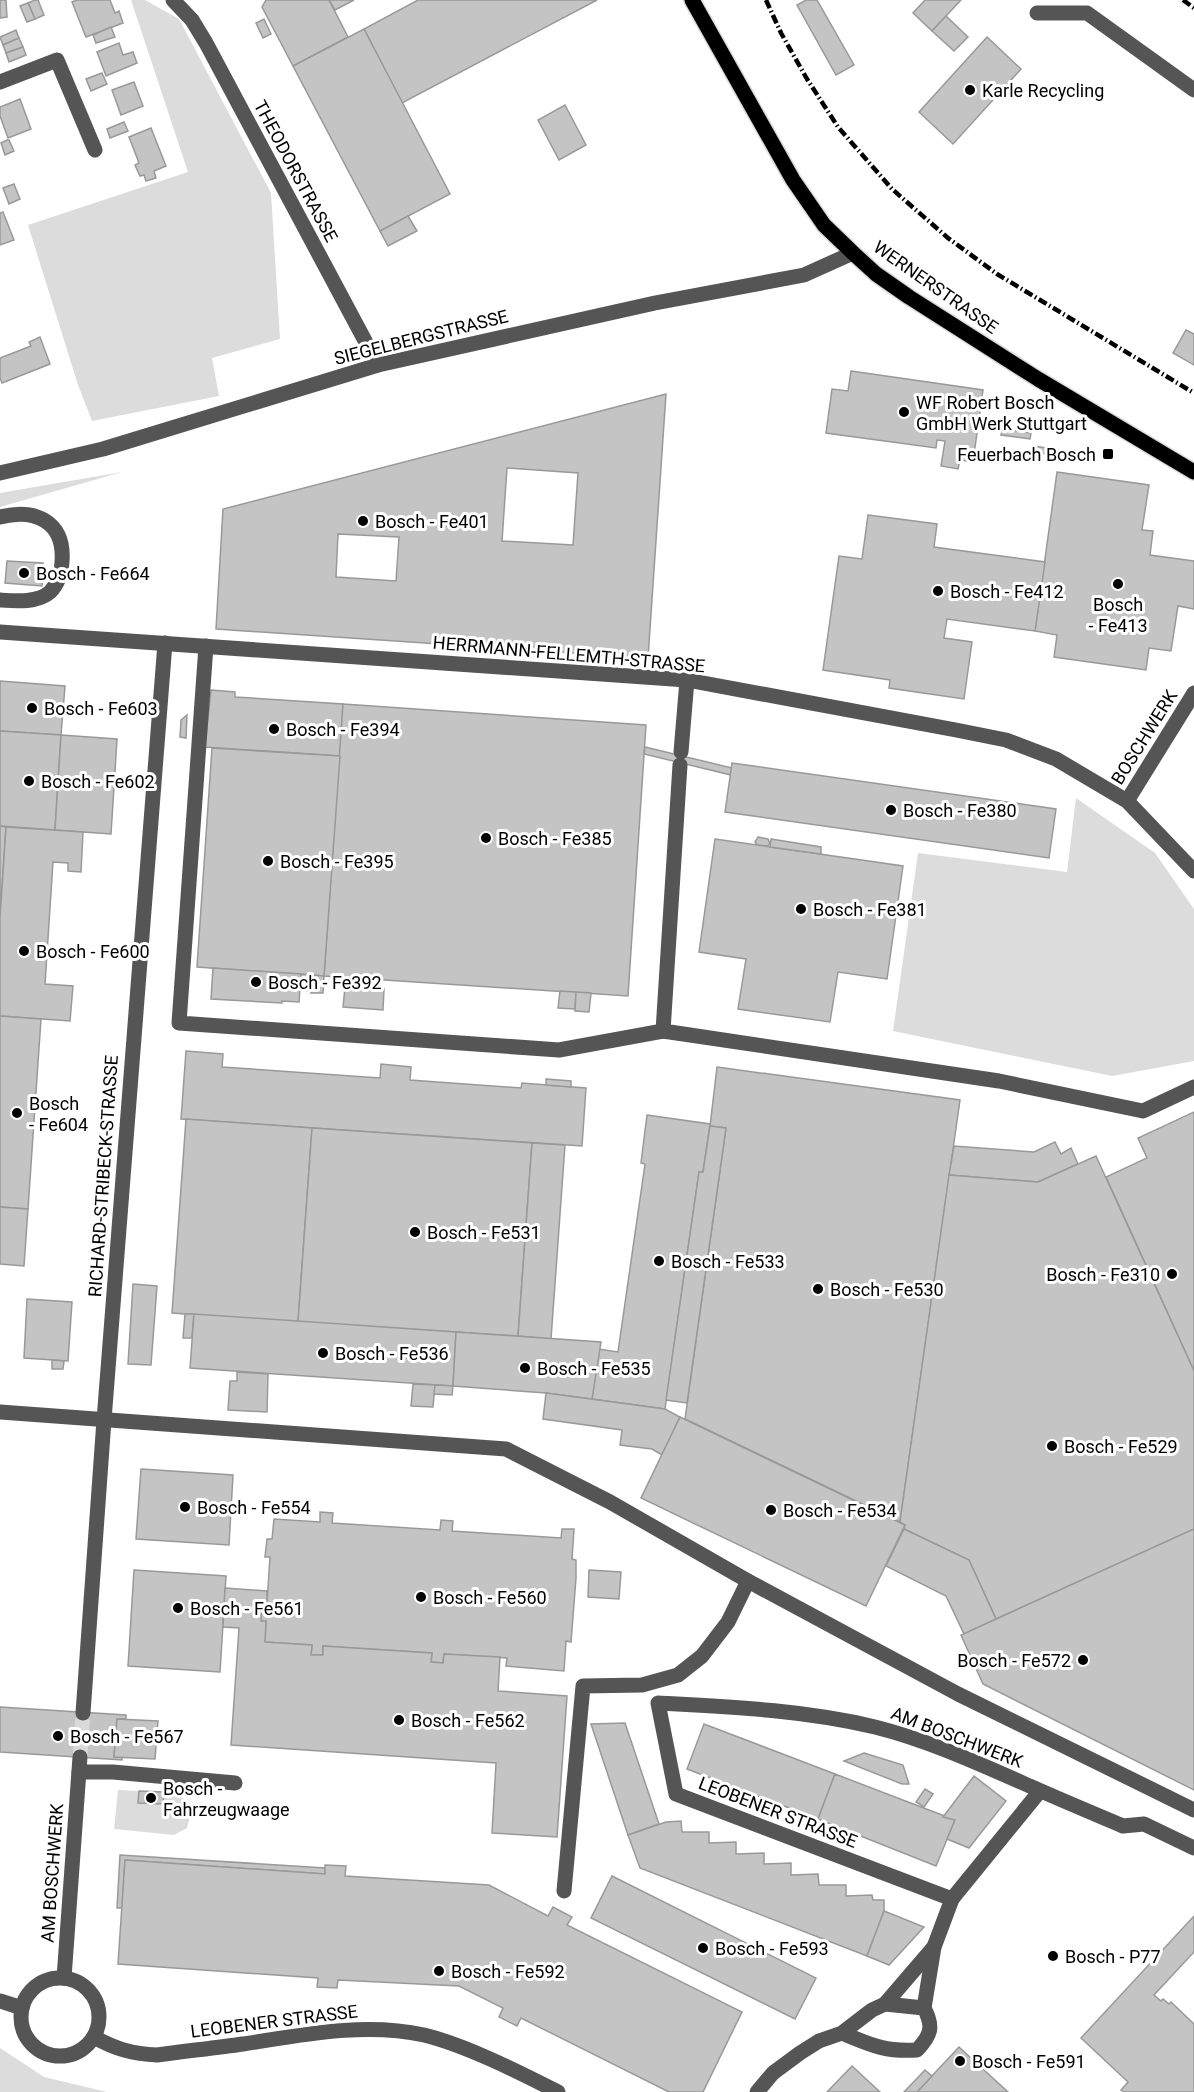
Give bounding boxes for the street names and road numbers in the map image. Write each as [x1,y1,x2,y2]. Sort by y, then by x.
street label: THEODORSTRASSE [250,97,342,245]
street label: WERNERSTRASSE [870,236,1002,338]
street label: SIEGELBERGSTRASSE [332,305,510,369]
street label: HERRMANN-FELLEMTH-STRASSE [432,632,706,676]
street label: BOSCHWERK [1107,685,1182,788]
street label: RICHARD-STRIBECK-STRASSE [84,1054,122,1298]
street label: AM BOSCHWERK [888,1702,1026,1772]
street label: LEOBENER STRASSE [696,1772,860,1852]
street label: AM BOSCHWERK [37,1802,67,1943]
street label: LEOBENER STRASSE [189,2000,359,2042]

